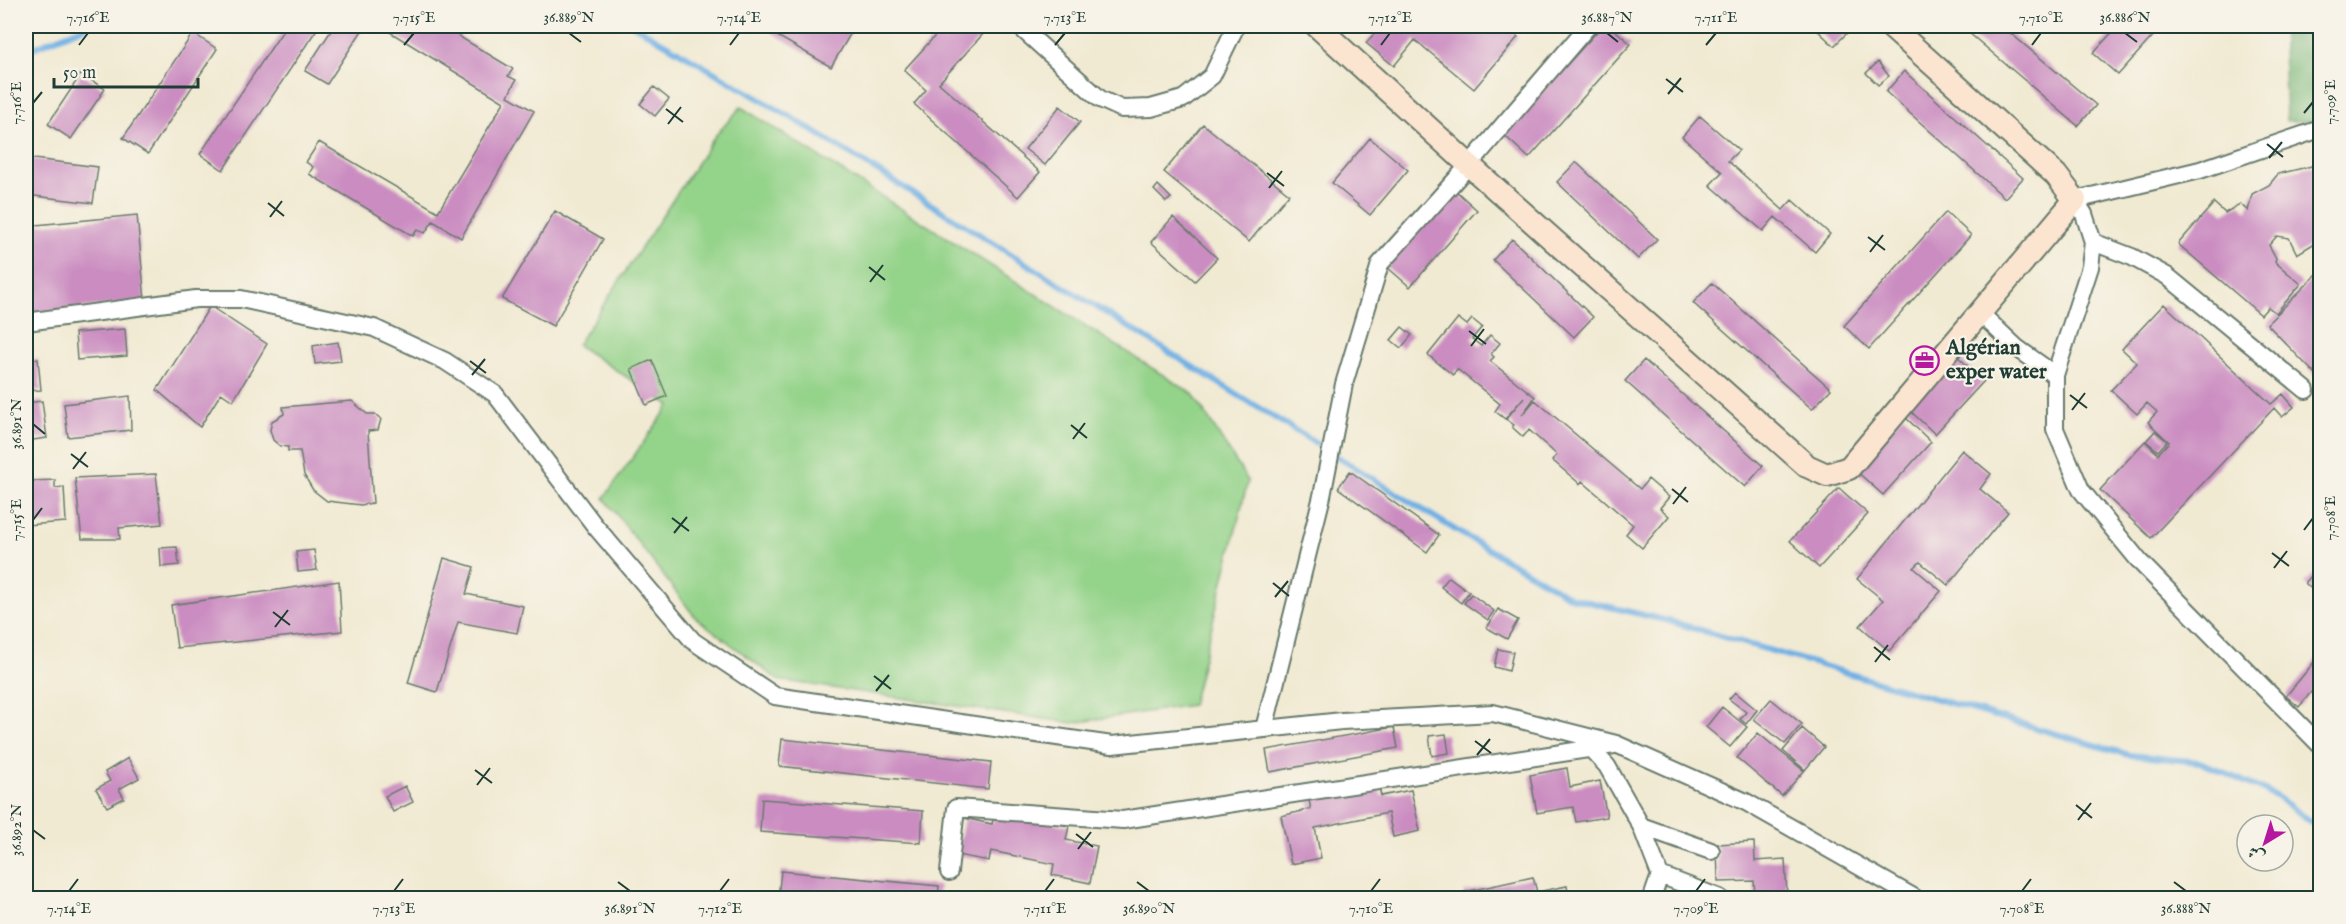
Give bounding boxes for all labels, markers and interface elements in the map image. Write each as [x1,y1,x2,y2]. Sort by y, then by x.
text: 7.716°E [66,8,110,27]
text: 7.715°E [393,8,435,27]
text: 36.889°N [543,8,595,27]
text: 7.714°E [717,8,761,27]
text: 7.713°E [1044,8,1086,27]
text: 7.712°E [1368,8,1412,27]
text: 36.887°N [1581,8,1633,27]
text: 7.711°E [1695,8,1737,27]
text: 7.710°E [2019,8,2063,27]
text: 36.886°N [2100,8,2150,27]
scale bar [54,51,198,89]
text: 50 m [63,62,96,85]
text: 7.709°E [2321,79,2340,125]
text: 7.716°E [7,81,26,125]
place label: Algérian exper water [1945,335,2047,386]
office icon: Algérian exper water [1909,344,1941,376]
text: 36.891°N [7,399,26,449]
text: 7.708°E [2321,496,2340,540]
text: 7.715°E [7,499,26,541]
text: 36.892°N [7,804,26,856]
north arrow [2235,813,2295,873]
text: ش [2245,840,2269,866]
text: 7.714°E [47,899,91,918]
text: 7.713°E [373,899,415,918]
text: 36.891°N [605,899,655,918]
text: 7.712°E [698,899,742,918]
text: 7.711°E [1024,899,1066,918]
text: 36.890°N [1123,899,1175,918]
text: 7.710°E [1349,899,1393,918]
text: 7.709°E [1673,899,1719,918]
text: 7.708°E [2000,899,2044,918]
text: 36.888°N [2161,899,2211,918]

